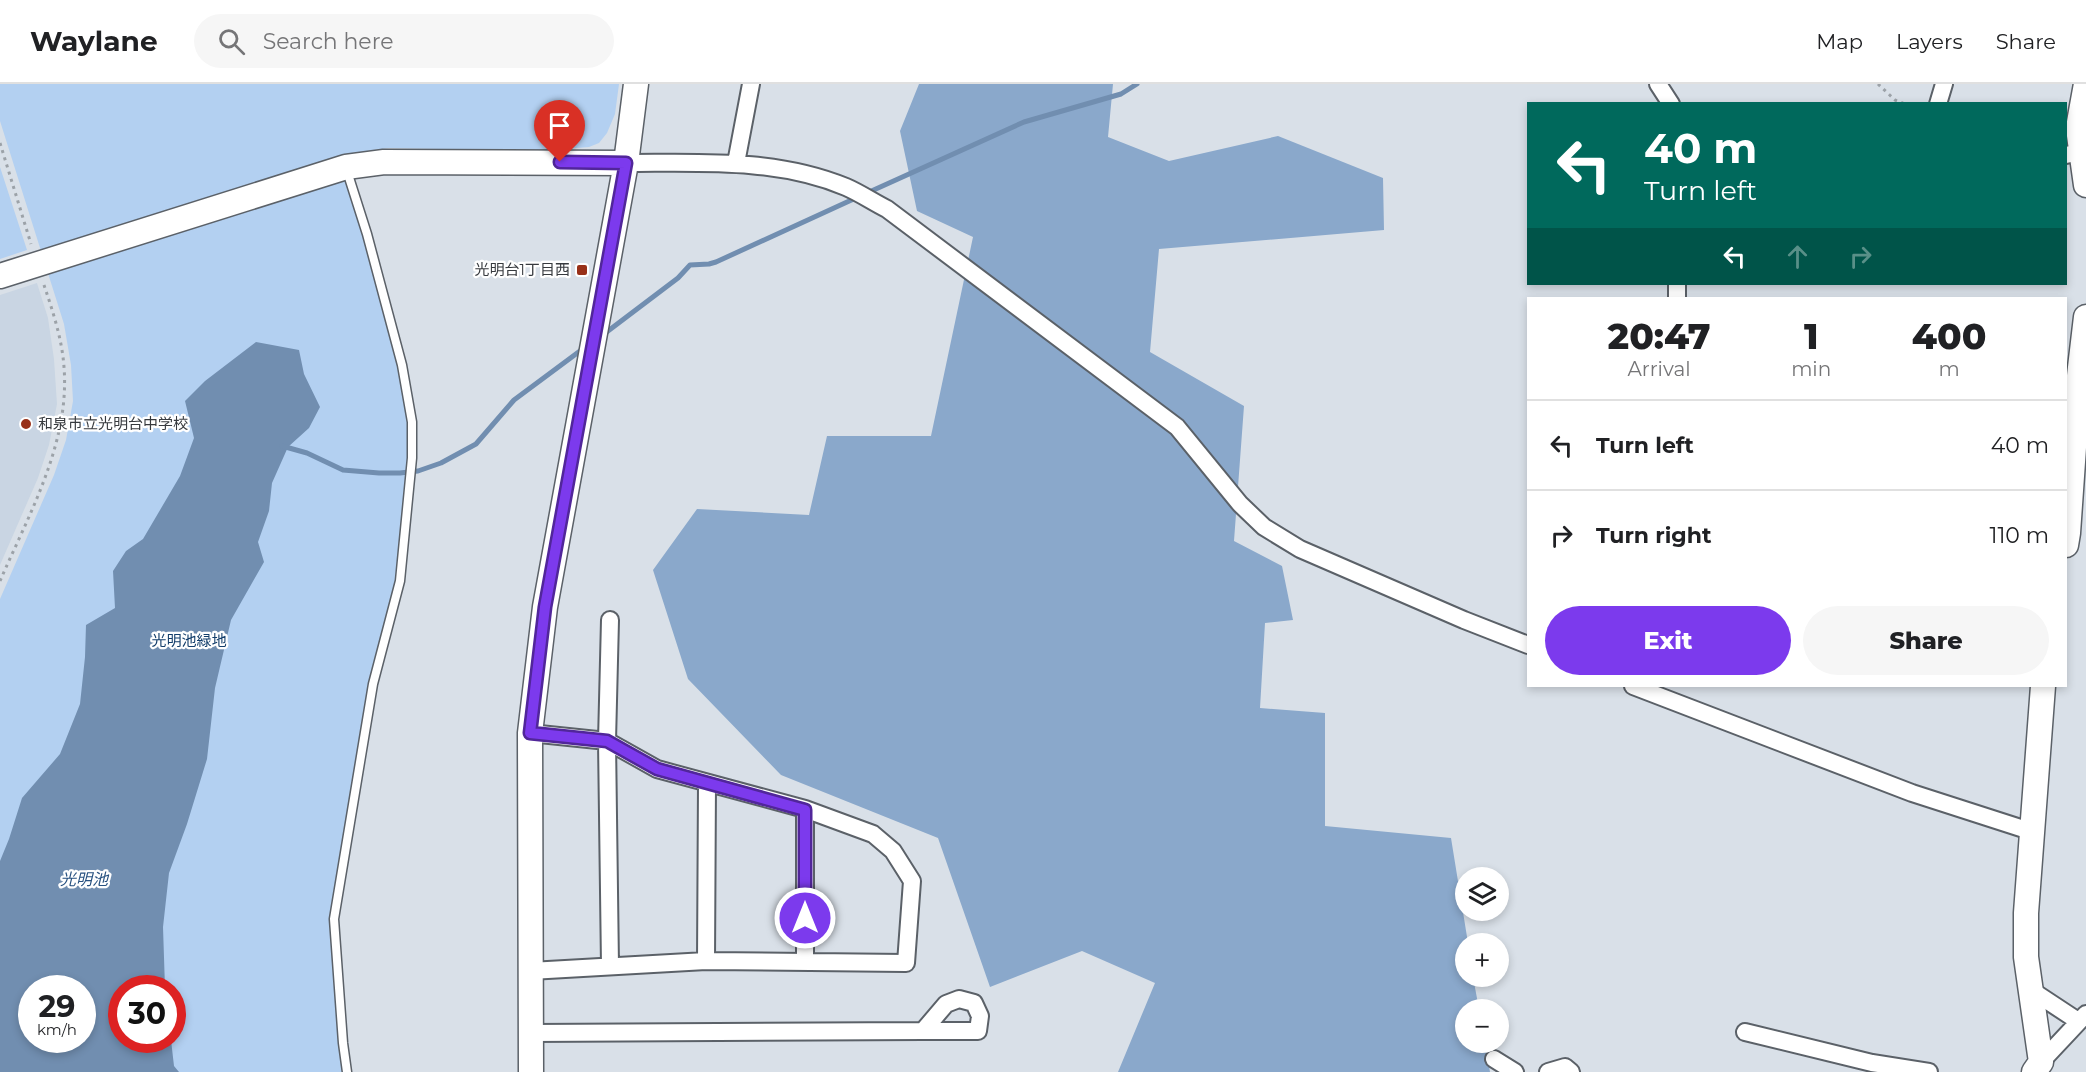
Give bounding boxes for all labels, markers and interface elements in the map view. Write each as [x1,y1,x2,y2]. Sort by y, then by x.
search box [194,14,614,68]
text: Waylane [30,24,158,58]
icon: search [215,25,248,58]
text: Search here [263,28,393,55]
text: Map [1816,29,1863,54]
text: Layers [1896,29,1963,54]
text: Share [1996,29,2056,54]
pin [534,100,585,162]
icon: arrive [543,109,576,142]
text: 40 m [1644,122,1757,174]
icon: left [1545,126,1623,204]
text: Turn left [1644,174,1757,207]
icon: left [1718,240,1751,273]
icon: ahead [1781,240,1814,273]
icon: right [1844,240,1877,273]
place label: 光明台1丁目西 [475,260,570,279]
marker: 光明台1丁目西 [575,263,589,277]
text: 20:47 [1608,314,1711,358]
text: 1 [1804,314,1819,358]
text: 400 [1912,314,1986,358]
text: Arrival [1628,357,1691,381]
text: min [1791,357,1831,381]
text: m [1938,357,1960,381]
place label: 和泉市立光明台中学校 [38,414,188,433]
marker: 和泉市立光明台中学校 [19,417,33,431]
icon: left [1545,429,1578,462]
text: Turn left [1596,432,1694,459]
text: 40 m [1991,432,2049,459]
icon: right [1545,519,1578,552]
text: Turn right [1596,522,1711,549]
text: 110 m [1989,522,2049,549]
button: Exit [1545,606,1791,675]
button: Share [1803,606,2049,675]
park label: 光明池緑地 [151,631,227,650]
map controls [1455,867,1509,1053]
button: layers [1455,867,1509,921]
water label: 光明池 [60,870,110,889]
position arrow [773,886,837,950]
button: + [1455,933,1509,987]
speed limit sign: 30 [108,975,186,1053]
text: 29 [39,988,75,1025]
button: − [1455,999,1509,1053]
text: km/h [37,1020,77,1039]

